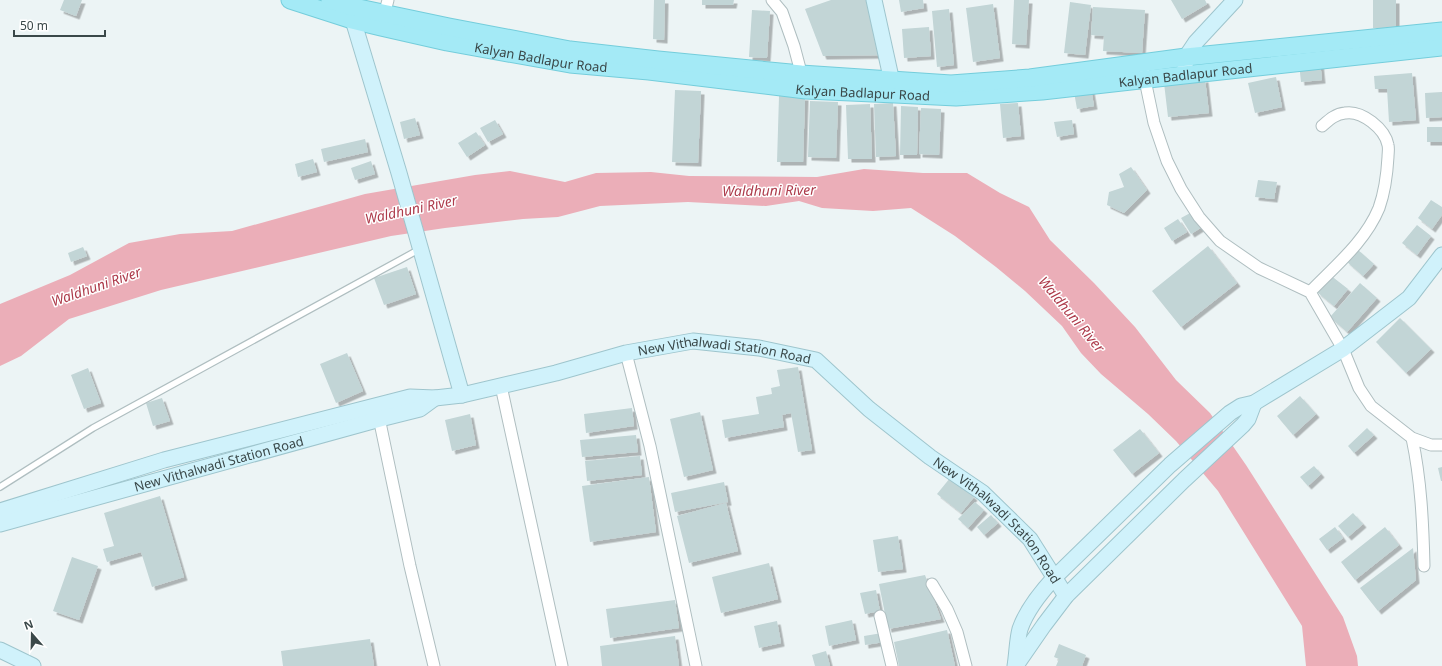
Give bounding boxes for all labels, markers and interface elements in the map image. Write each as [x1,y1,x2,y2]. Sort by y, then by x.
scale bar [14,12,105,38]
text: 50 m [20,17,48,34]
street label: Kalyan Badlapur Road [473,38,608,76]
street label: Kalyan Badlapur Road [1118,59,1254,91]
street label: Kalyan Badlapur Road [795,80,931,105]
water label: Waldhuni River [722,180,816,200]
water label: Waldhuni River [363,190,459,228]
water label: Waldhuni River [49,262,144,310]
water label: Waldhuni River [1035,272,1110,356]
street label: New Vithalwadi Station Road [636,332,813,368]
street label: New Vithalwadi Station Road [132,432,306,496]
street label: New Vithalwadi Station Road [930,453,1065,587]
north arrow [12,614,52,654]
text: N [22,616,35,633]

